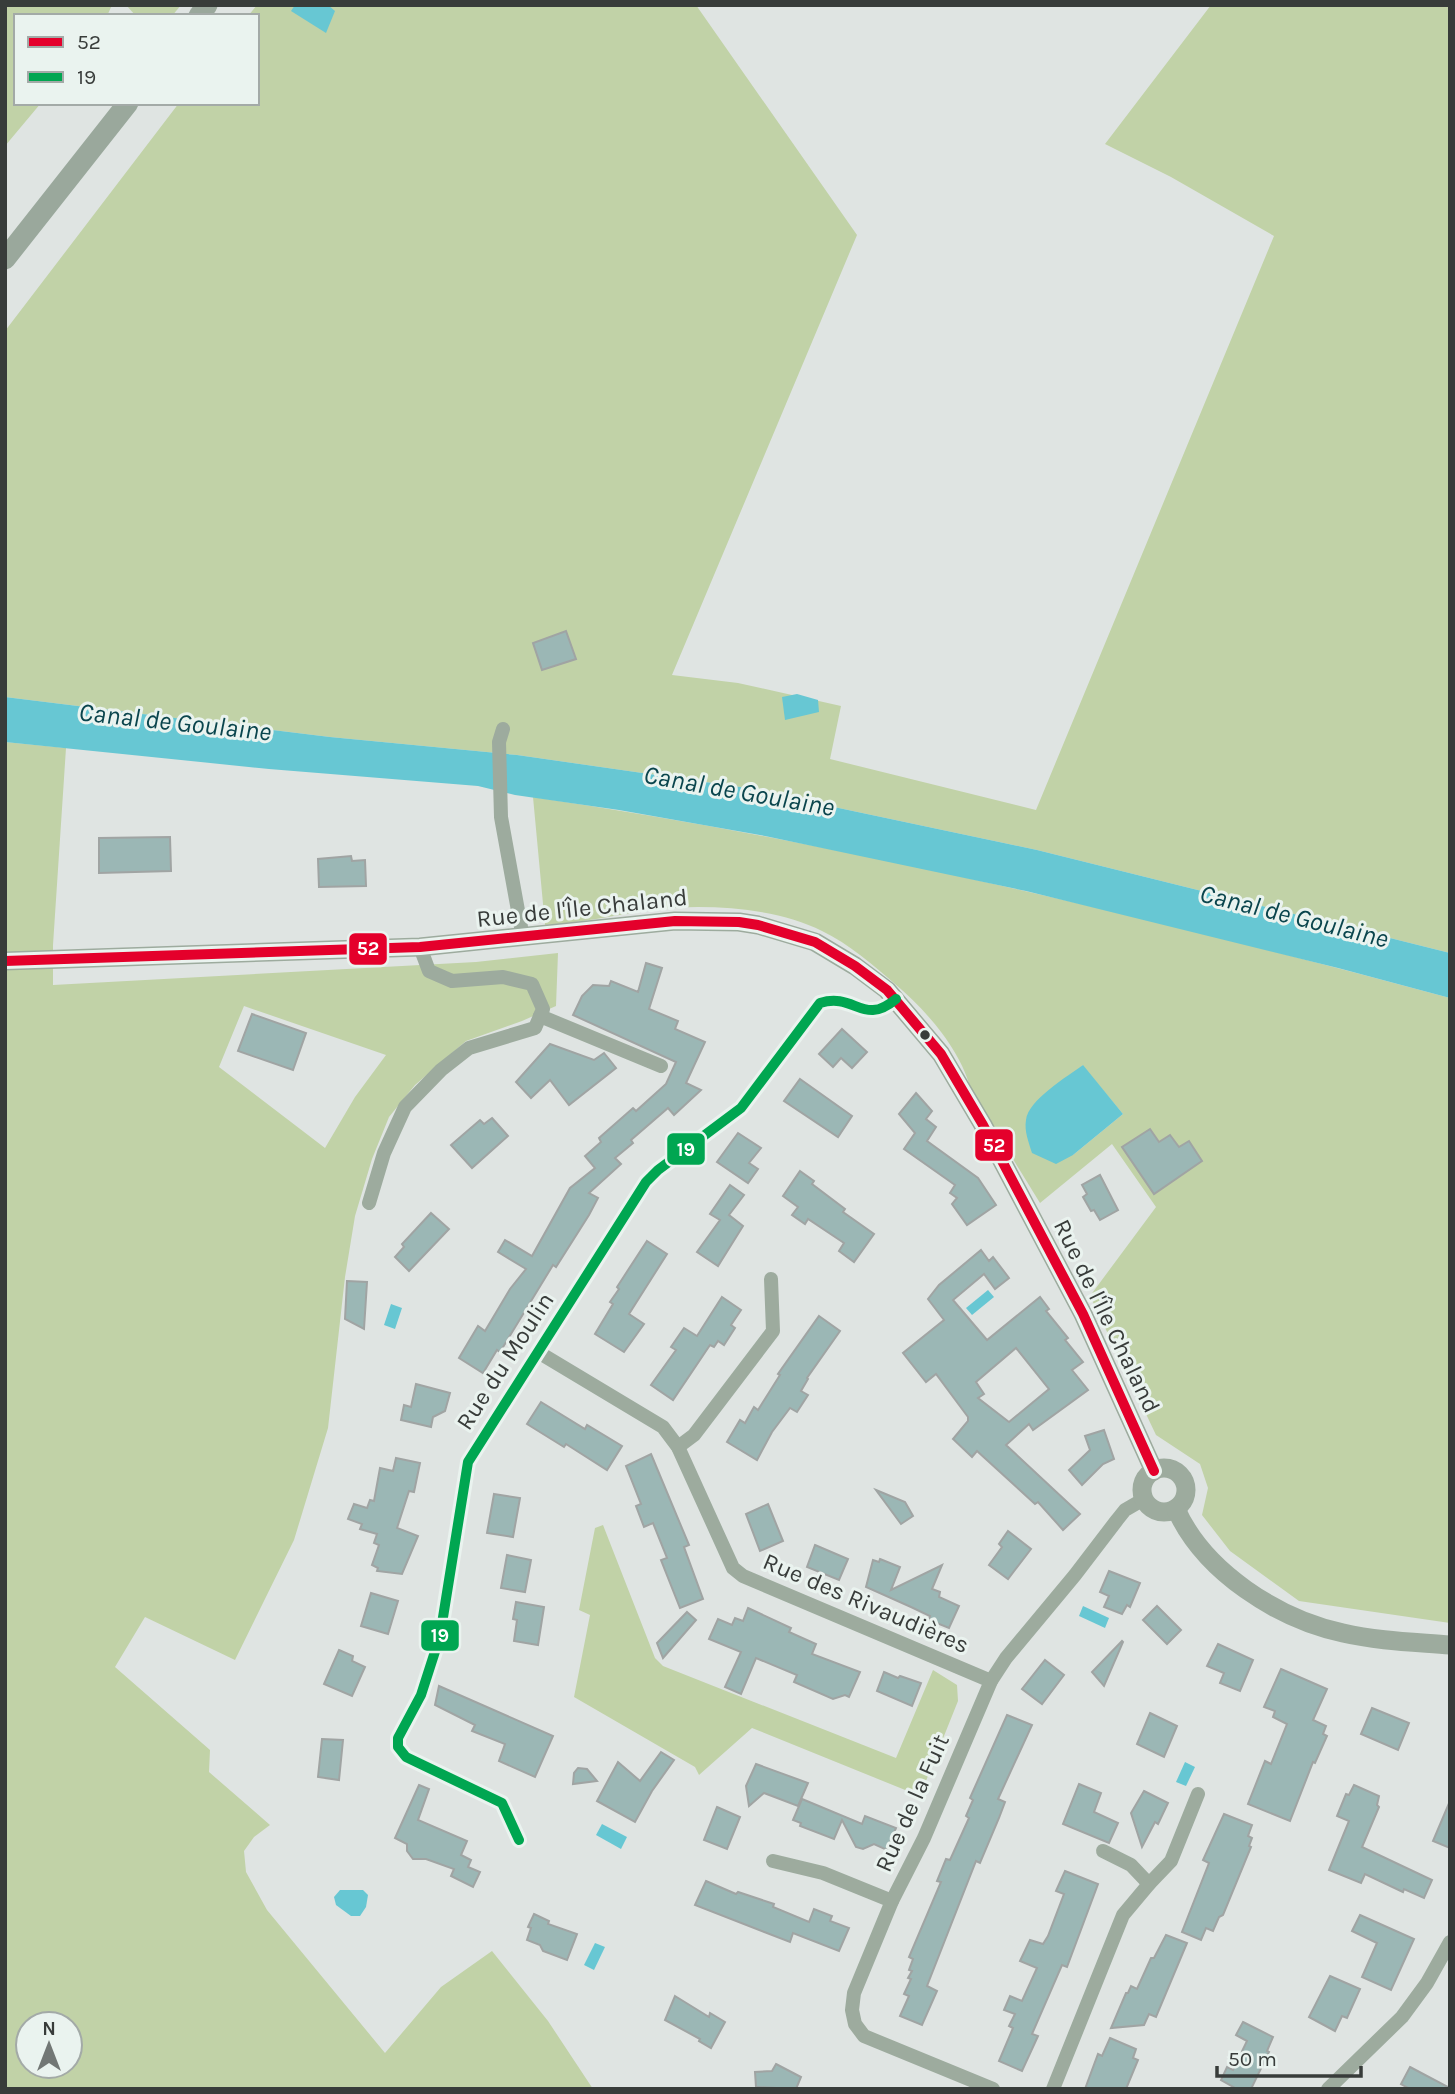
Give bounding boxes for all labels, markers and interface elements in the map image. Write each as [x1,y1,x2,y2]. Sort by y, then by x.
legend [14,14,259,105]
text: 52 [77,30,101,54]
text: 19 [77,65,96,89]
water label: Canal de Goulaine [77,696,273,748]
water label: Canal de Goulaine [641,759,837,823]
water label: Canal de Goulaine [1197,878,1391,954]
street label: Rue de l'Île Chaland [475,883,689,933]
line badge: 52 [348,932,388,966]
text: 52 [357,938,379,960]
unlabelled marker [918,1028,932,1042]
line badge: 52 [974,1128,1014,1162]
line badge: 19 [666,1132,706,1166]
text: 52 [983,1135,1005,1157]
text: 19 [677,1139,695,1161]
street label: Rue de l'Île Chaland [1048,1215,1166,1417]
street label: Rue du Moulin [450,1287,560,1435]
street label: Rue des Rivaudières [759,1547,973,1659]
line badge: 19 [420,1619,460,1652]
text: 19 [431,1625,449,1647]
street label: Rue de la Fuit [869,1730,955,1876]
north arrow [14,2010,84,2080]
text: N [42,2018,56,2040]
scale bar [1217,2035,1360,2078]
text: 50 m [1228,2047,1277,2071]

